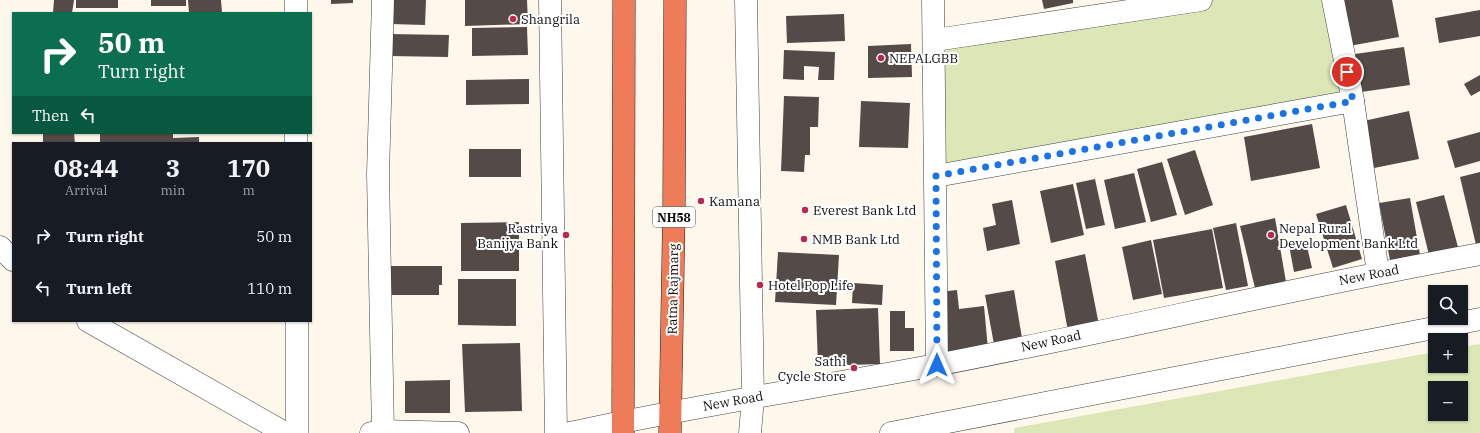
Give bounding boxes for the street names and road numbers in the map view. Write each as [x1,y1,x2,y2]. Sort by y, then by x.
road number: NH58 [653,207,695,227]
street label: Ratna Rajmarg [664,243,682,335]
street label: New Road [1337,261,1401,289]
street label: New Road [1019,326,1083,356]
street label: New Road [701,387,765,415]

